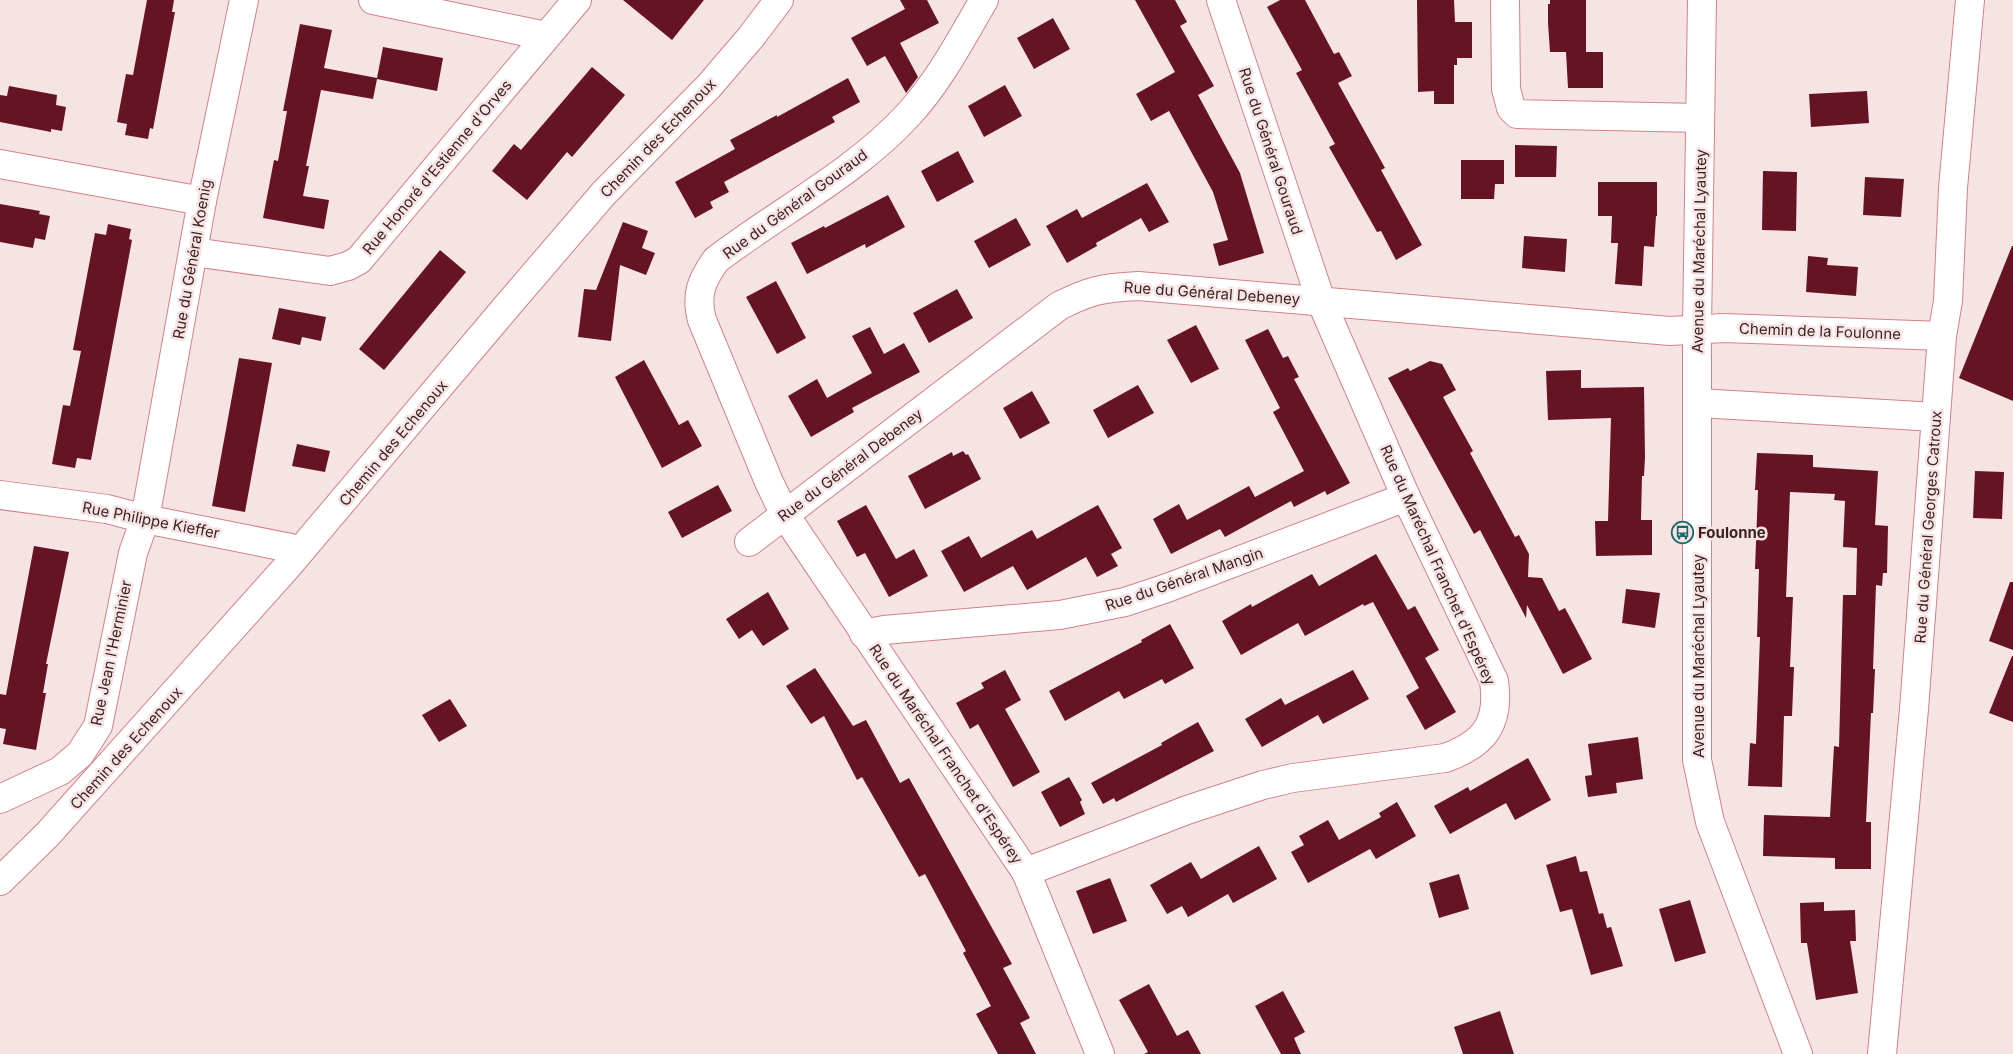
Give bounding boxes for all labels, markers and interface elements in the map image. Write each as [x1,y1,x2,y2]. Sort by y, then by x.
street label: Rue du Général Gouraud [1235,65,1307,237]
street label: Chemin des Echenoux [596,74,720,202]
street label: Rue Honoré d'Estienne d'Orves [358,76,516,258]
street label: Rue du Général Gouraud [719,145,871,263]
street label: Avenue du Maréchal Lyautey [1688,148,1710,353]
street label: Rue du Général Koenig [169,178,215,340]
street label: Rue du Général Debeney [1123,277,1301,309]
street label: Chemin de la Foulonne [1739,319,1901,343]
street label: Chemin des Echenoux [335,376,451,510]
street label: Rue du Général Debeney [774,404,927,526]
street label: Rue du Général Georges Catroux [1910,410,1946,644]
street label: Rue du Maréchal Franchet d'Espérey [1376,442,1500,689]
street label: Rue Philippe Kieffer [81,497,222,543]
bus stop icon: Foulonne [1670,520,1694,544]
place label: Foulonne [1698,523,1766,542]
street label: Rue du Général Mangin [1103,543,1265,615]
street label: Avenue du Maréchal Lyautey [1689,554,1708,758]
street label: Rue Jean l'Herminier [86,578,136,727]
street label: Rue du Maréchal Franchet d'Espérey [865,640,1027,868]
street label: Chemin des Echenoux [66,683,186,813]

